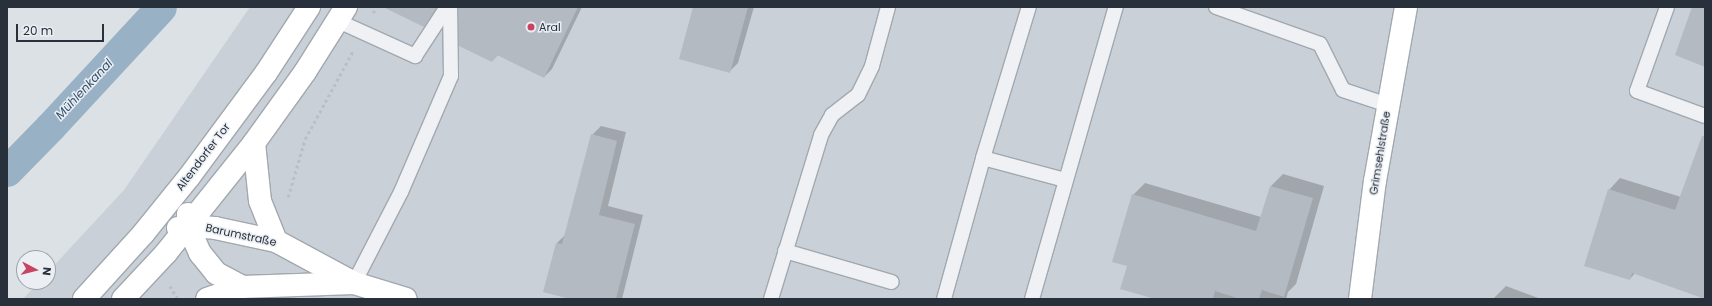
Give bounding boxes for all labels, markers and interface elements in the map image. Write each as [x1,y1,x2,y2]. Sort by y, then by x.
scale bar [18,16,106,42]
place label: Aral [539,20,561,34]
text: 20 m [23,22,53,39]
marker: Aral [526,22,536,32]
water label: Mühlenkanal [53,56,115,122]
street label: Grimsehlstraße [1367,110,1393,196]
street label: Altendorfer Tor [173,121,233,193]
street label: Barumstraße [204,221,278,249]
north arrow [16,250,56,290]
text: N [38,266,55,276]

